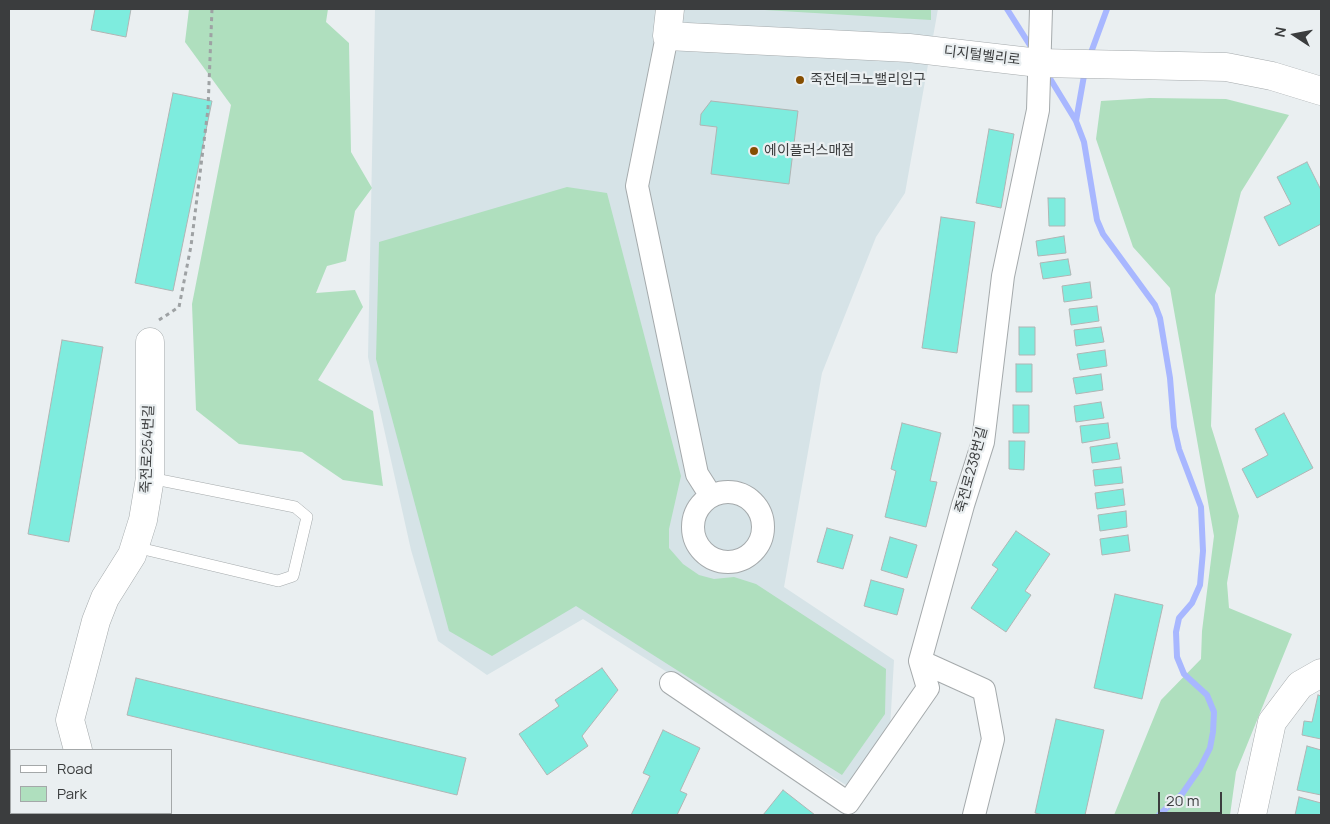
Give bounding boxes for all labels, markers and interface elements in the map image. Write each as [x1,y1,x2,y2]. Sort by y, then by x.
north arrow [1270,10,1320,60]
text: N [1269,25,1290,39]
street label: 디지털벨리로 [943,43,1021,69]
place label: 죽전테크노밸리입구 [810,72,926,88]
marker: 죽전테크노밸리입구 [794,74,806,86]
place label: 에이플러스매점 [764,143,854,159]
marker: 에이플러스매점 [748,145,760,157]
street label: 죽전로254번길 [138,404,158,494]
street label: 죽전로238번길 [952,425,992,515]
legend [10,749,172,814]
text: Road [57,758,93,779]
scale bar [1160,782,1224,814]
text: Park [57,783,87,804]
text: 20 m [1166,790,1199,811]

